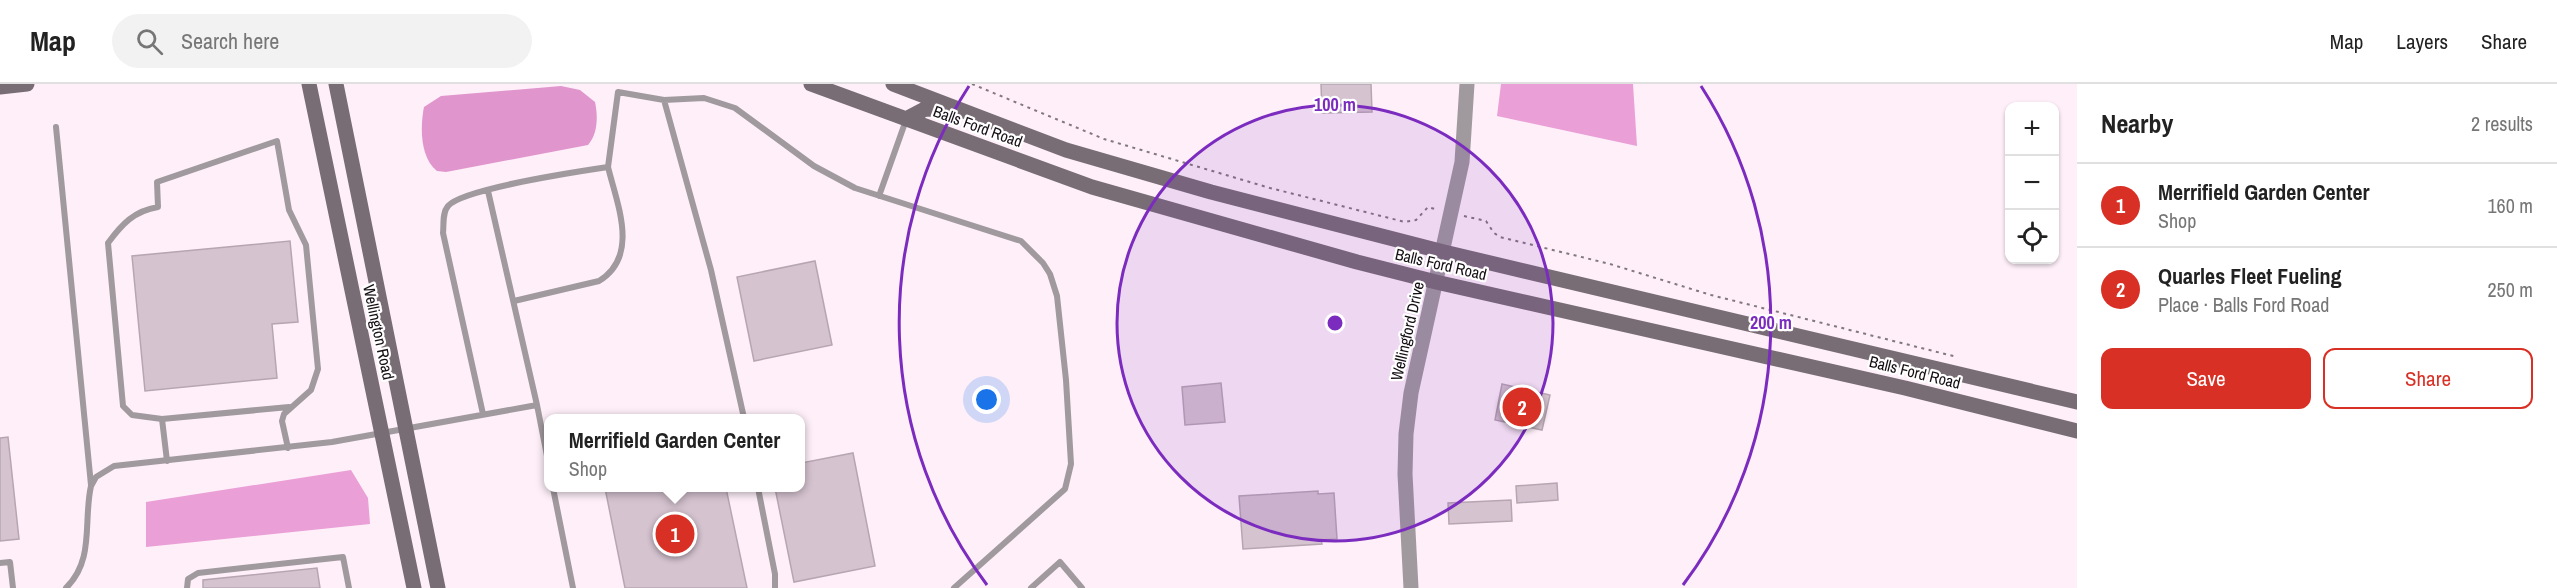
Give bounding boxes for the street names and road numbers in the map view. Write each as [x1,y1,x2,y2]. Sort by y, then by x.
street label: Balls Ford Road [930,100,1026,152]
street label: Balls Ford Road [1393,243,1489,285]
street label: Wellingford Drive [1385,279,1429,383]
street label: Wellington Road [358,282,400,382]
street label: Balls Ford Road [1867,350,1963,394]

